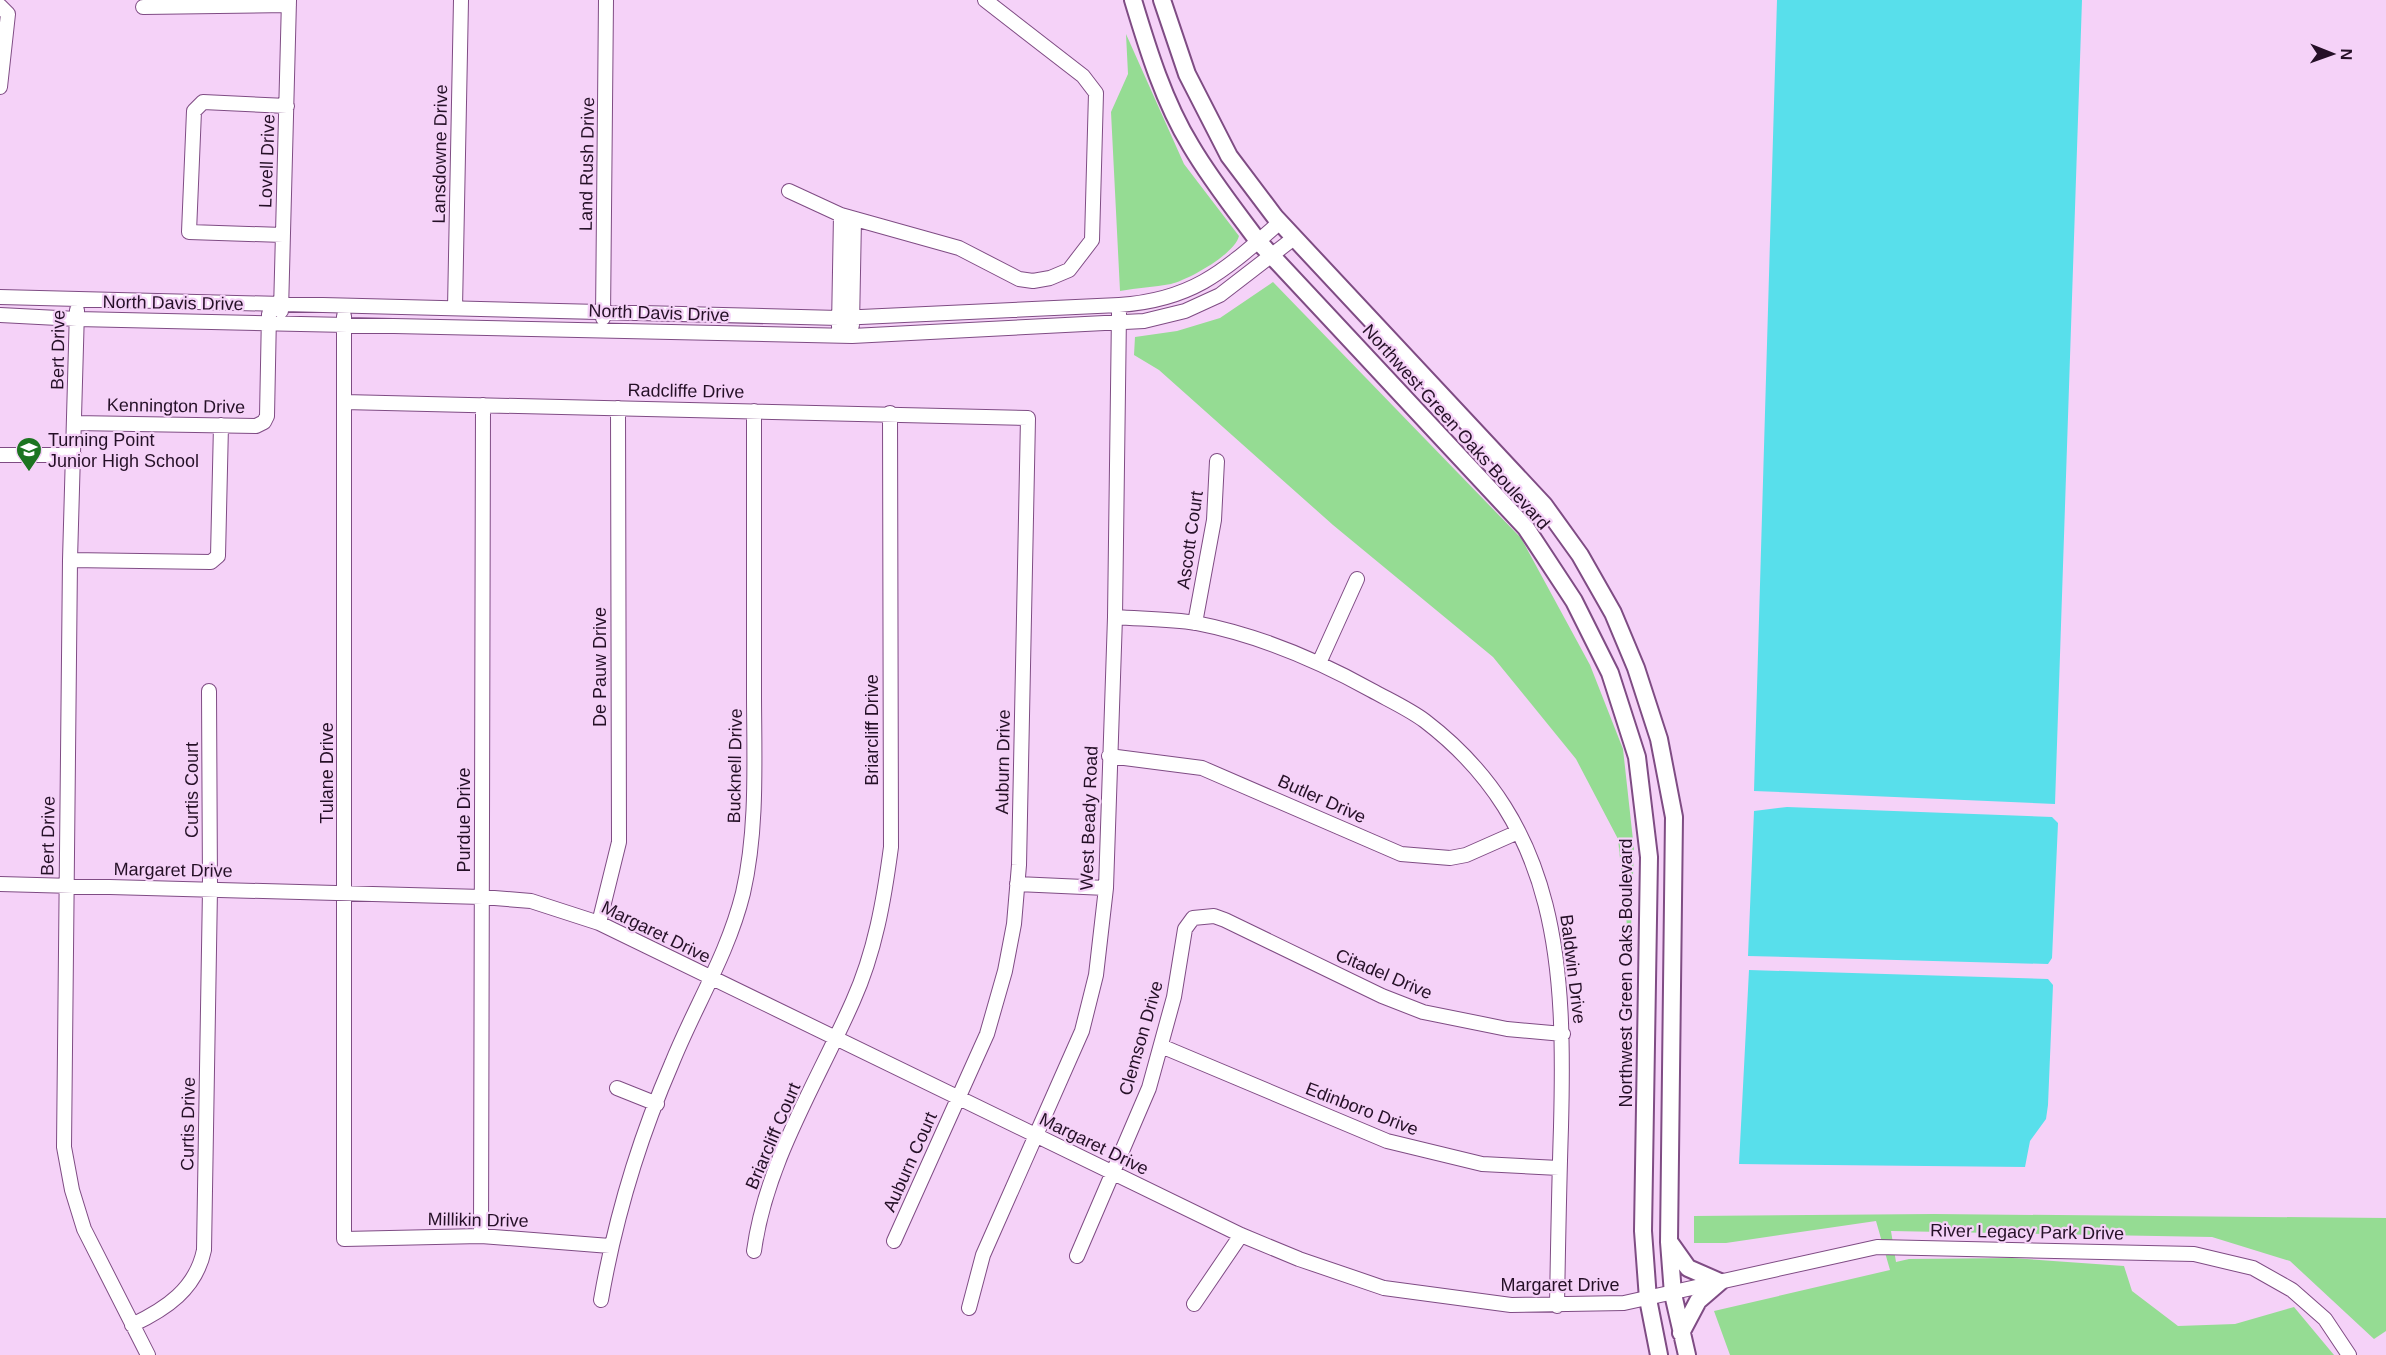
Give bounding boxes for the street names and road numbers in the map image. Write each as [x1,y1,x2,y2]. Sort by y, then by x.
street label: Lansdowne Drive [429,84,451,224]
street label: Land Rush Drive [576,97,598,231]
street label: Lovell Drive [255,114,279,208]
street label: North Davis Drive [102,292,244,314]
street label: North Davis Drive [588,301,730,325]
street label: Bert Drive [47,310,69,390]
street label: Northwest Green Oaks Boulevard [1359,320,1553,534]
street label: Radcliffe Drive [627,380,745,402]
street label: Kennington Drive [107,395,245,417]
street label: Ascott Court [1173,490,1207,590]
street label: De Pauw Drive [590,607,610,727]
street label: Briarcliff Drive [862,674,882,786]
street label: Bucknell Drive [724,708,746,824]
street label: Auburn Drive [992,709,1014,815]
street label: Tulane Drive [317,722,337,824]
street label: Curtis Court [182,742,202,838]
street label: West Beady Road [1076,745,1102,891]
street label: Purdue Drive [454,767,474,873]
street label: Butler Drive [1275,771,1369,827]
street label: Bert Drive [37,796,59,876]
street label: Northwest Green Oaks Boulevard [1616,838,1636,1108]
street label: Margaret Drive [113,859,233,881]
street label: Margaret Drive [598,897,714,967]
street label: Baldwin Drive [1556,913,1590,1025]
street label: Citadel Drive [1333,945,1435,1003]
street label: Clemson Drive [1115,979,1167,1097]
street label: Curtis Drive [177,1077,199,1171]
street label: Edinboro Drive [1303,1078,1421,1140]
street label: Briarcliff Court [742,1080,804,1192]
street label: Auburn Court [879,1109,941,1215]
street label: Margaret Drive [1036,1109,1152,1179]
street label: Millikin Drive [427,1209,529,1231]
street label: River Legacy Park Drive [1930,1220,2124,1244]
street label: Margaret Drive [1500,1275,1620,1295]

